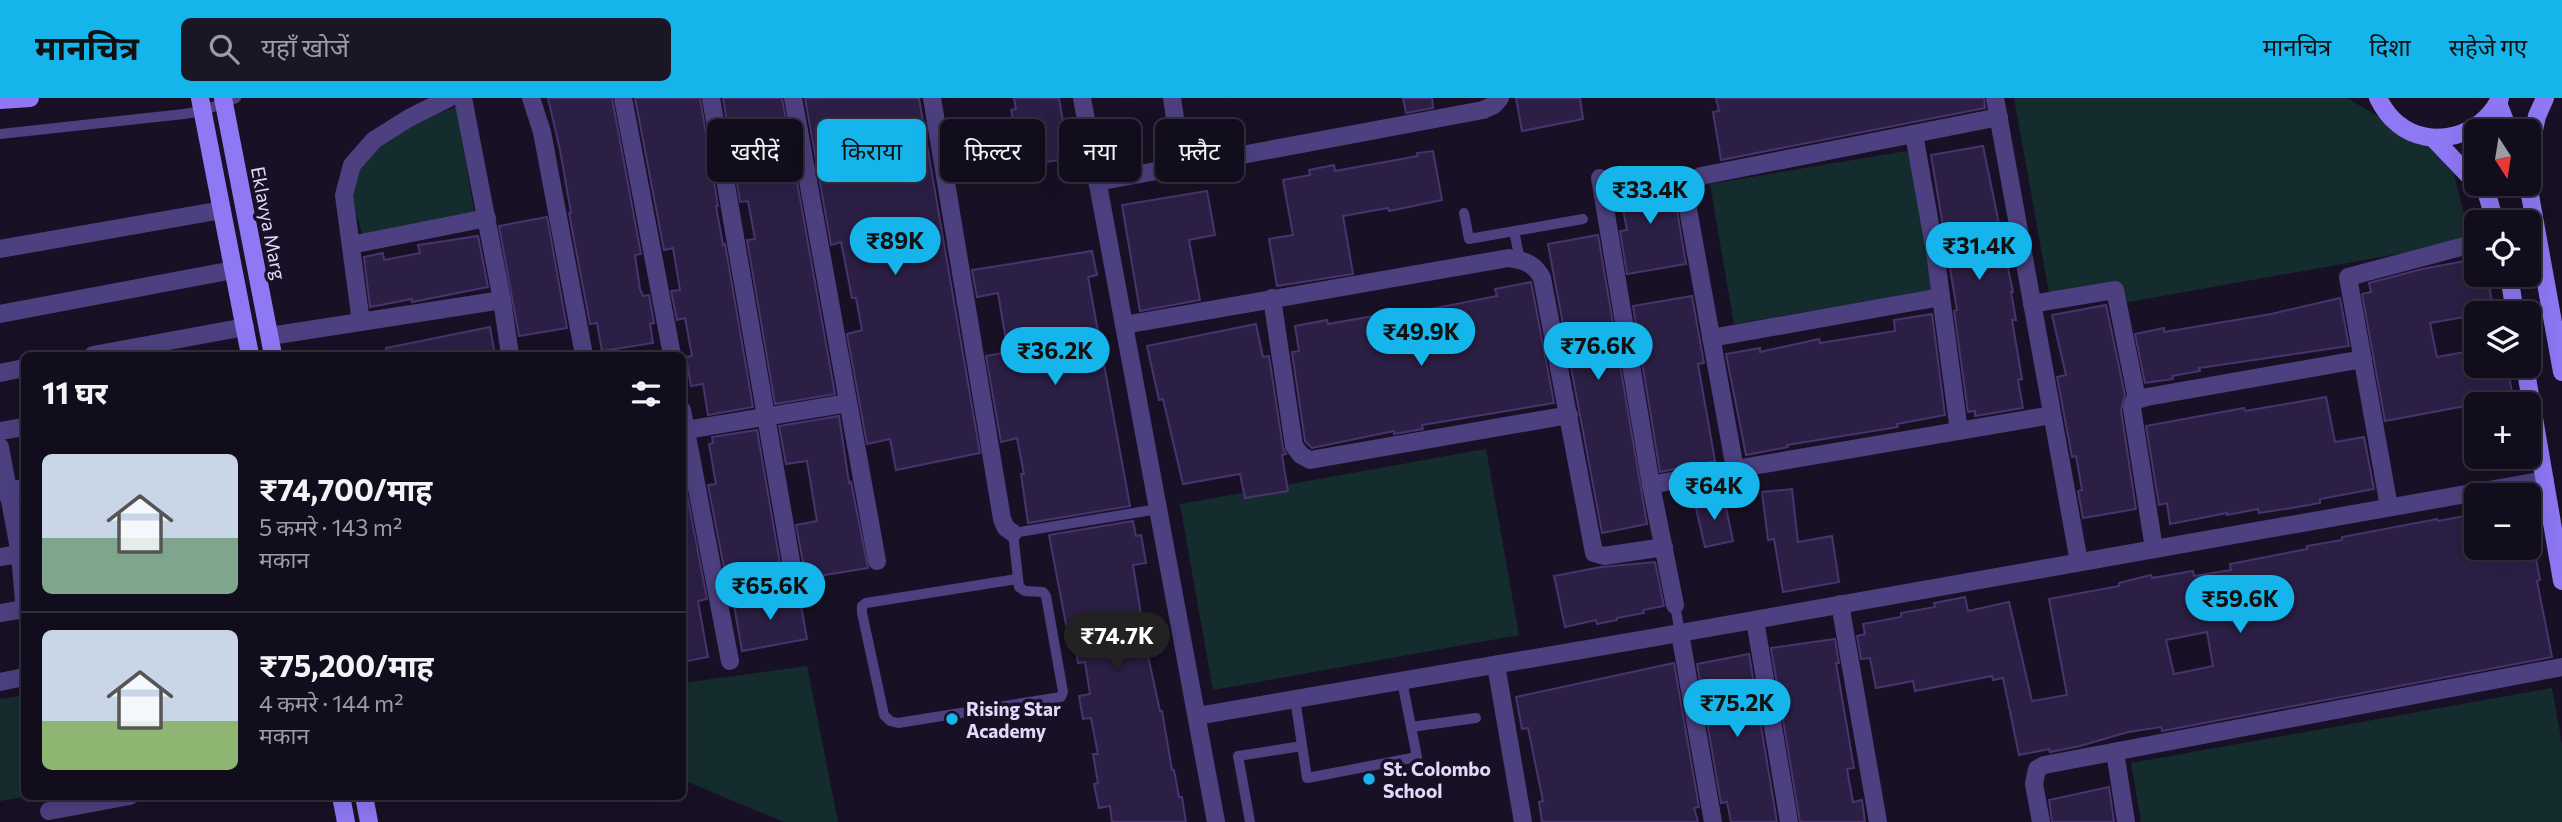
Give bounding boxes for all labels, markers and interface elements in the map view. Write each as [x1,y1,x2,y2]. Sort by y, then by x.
search box [181,18,671,81]
text: मानचित्र [35,26,139,67]
icon: search [205,30,243,68]
text: यहाँ खोजें [261,31,349,62]
text: मानचित्र [2263,32,2331,61]
text: दिशा [2369,32,2411,61]
text: सहेजे गए [2449,32,2527,61]
chip: खरीदें [707,119,803,182]
chip: किराया [817,119,926,182]
chip: फ़िल्टर [940,119,1045,182]
chip: नया [1059,119,1141,182]
chip: फ़्लैट [1155,119,1244,182]
north arrow [2464,119,2541,196]
map controls [2464,119,2541,560]
street label: Eklavya Marg [247,164,291,282]
pin: ₹33.4K [1593,166,1707,226]
text: ₹33.4K [1612,175,1688,203]
button: locate [2464,210,2541,287]
pin: ₹89K [854,218,936,277]
pin: ₹31.4K [1922,222,2036,282]
text: ₹89K [866,226,924,254]
text: ₹31.4K [1942,231,2016,259]
button: layers [2464,301,2541,378]
pin: ₹49.9K [1364,308,1478,368]
text: ₹49.9K [1382,317,1460,345]
pin: ₹76.6K [1541,322,1655,382]
pin: ₹36.2K [998,328,1112,387]
text: ₹76.6K [1560,331,1636,359]
text: ₹36.2K [1017,336,1093,364]
text: 11 घर [42,373,108,410]
icon: filters [627,375,665,413]
button: + [2464,392,2541,469]
pin: ₹64K [1673,462,1755,522]
text: ₹74,700/माह [259,470,432,507]
text: ₹64K [1685,471,1743,499]
icon: home [98,482,182,566]
button: − [2464,483,2541,560]
text: 5 कमरे · 143 m² [259,513,402,541]
text: मकान [259,545,309,573]
pin: ₹65.6K [713,562,827,622]
text: ₹65.6K [731,571,809,599]
pin: ₹59.6K [2183,575,2297,635]
text: ₹59.6K [2201,584,2279,612]
pin: ₹74.7K [1060,612,1174,672]
text: ₹74.7K [1080,621,1154,649]
text: ₹75,200/माह [259,646,434,683]
icon: home [98,658,182,742]
pin: ₹75.2K [1680,680,1794,739]
text: ₹75.2K [1699,688,1775,716]
text: 4 कमरे · 144 m² [259,689,403,717]
place label: Rising Star Academy [966,697,1061,742]
marker: Rising Star Academy [944,711,960,727]
text: मकान [259,721,309,749]
place label: St. Colombo School [1383,757,1491,802]
marker: St. Colombo School [1361,771,1377,787]

